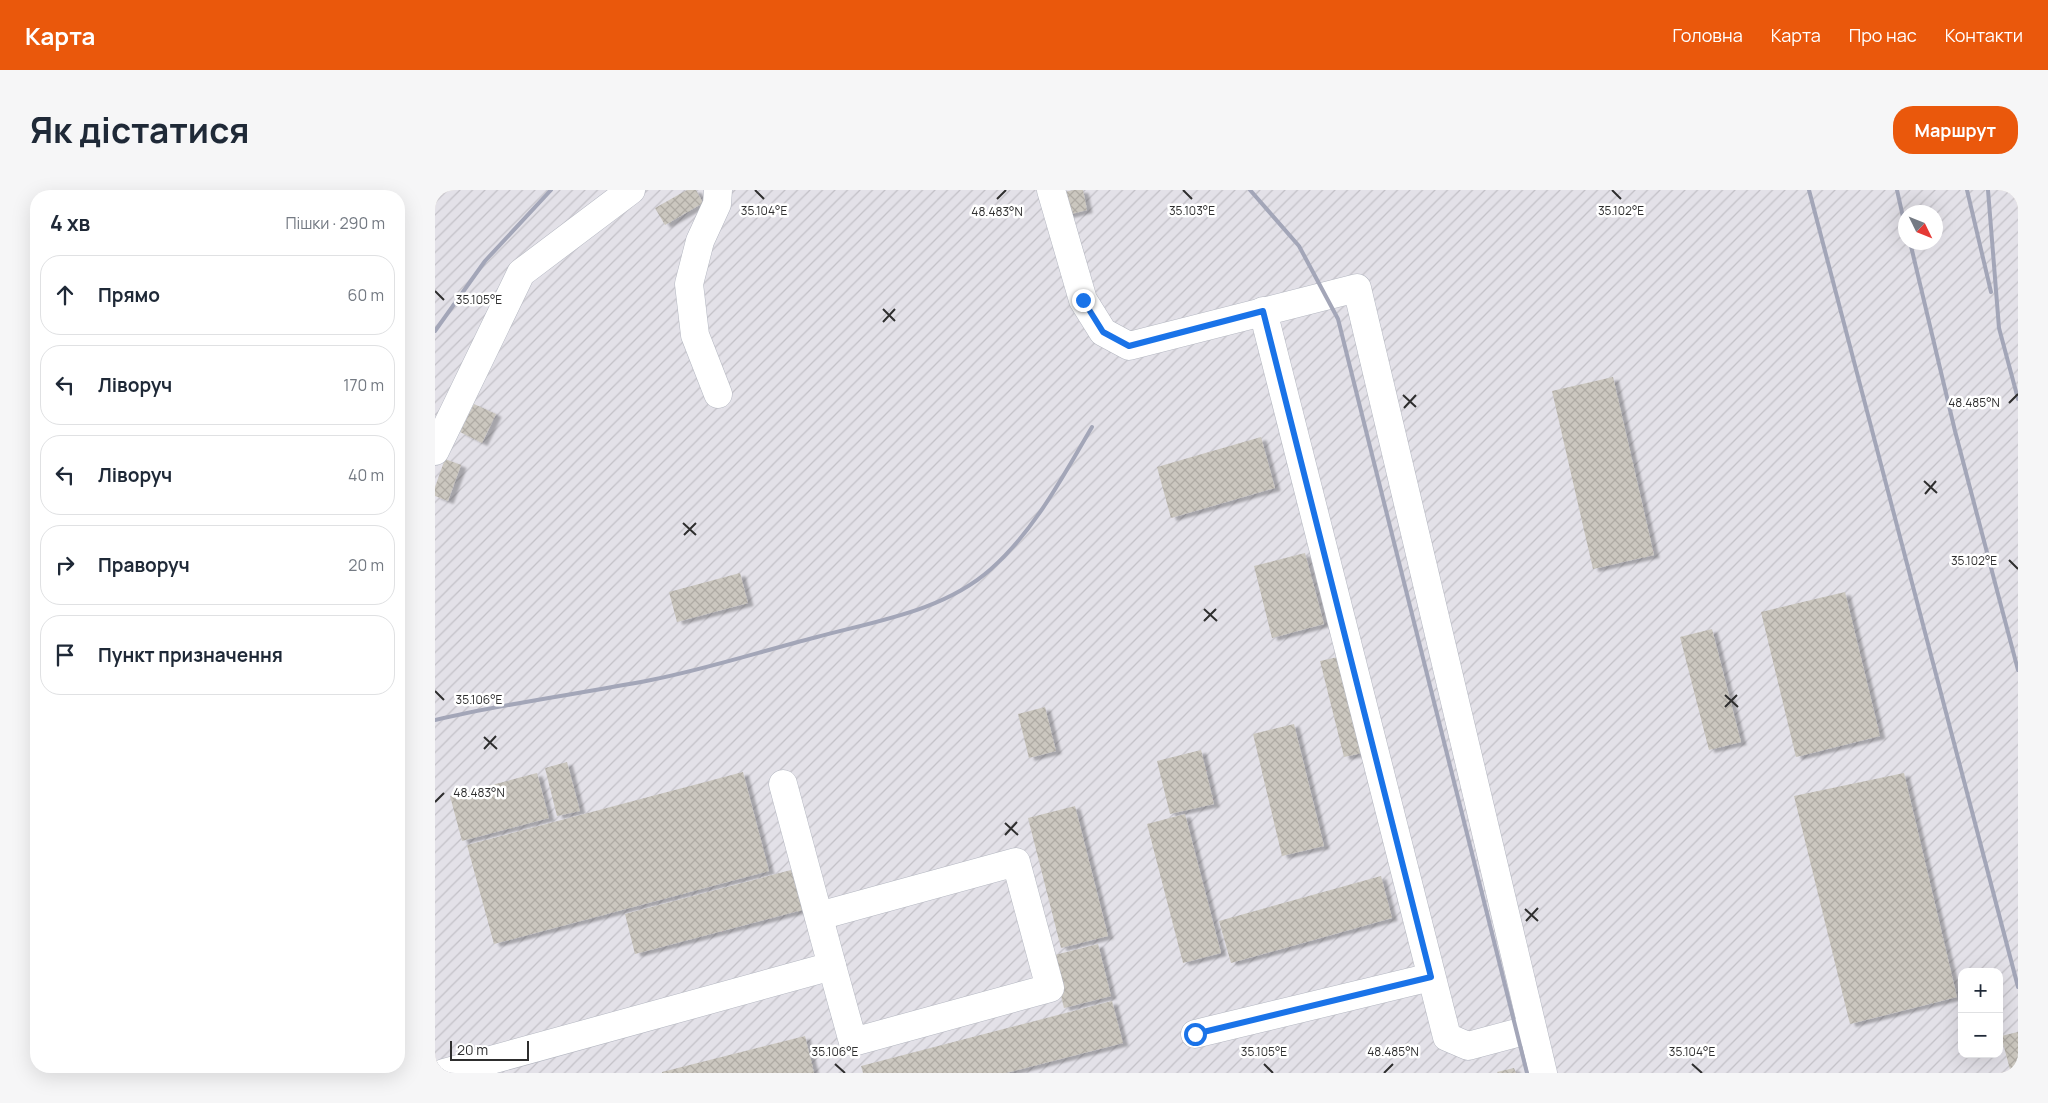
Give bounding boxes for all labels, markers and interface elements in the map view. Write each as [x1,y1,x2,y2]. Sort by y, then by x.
text: Карта [25,19,95,52]
text: Головна [1673,23,1743,47]
text: Карта [1771,23,1821,47]
text: Про нас [1849,23,1917,47]
text: Контакти [1945,23,2023,47]
text: Як дістатися [30,106,249,154]
button: Маршрут [1893,106,2018,154]
text: 35.104°E [741,202,787,219]
text: 35.103°E [1169,202,1215,219]
text: 35.102°E [1598,202,1644,219]
text: 48.483°N [971,203,1023,220]
north arrow [1898,205,1943,250]
text: 4 хв [50,209,90,237]
text: Пішки · 290 m [285,212,385,234]
icon: ahead [51,281,79,309]
text: Прямо [98,282,160,308]
text: 60 m [348,284,384,306]
route end [1072,289,1095,312]
text: 35.105°E [456,291,502,308]
icon: left [51,371,79,399]
text: Ліворуч [98,372,172,398]
text: 170 m [343,374,384,396]
text: 48.485°N [1948,394,2000,411]
icon: left [51,461,79,489]
text: Ліворуч [98,462,172,488]
text: 40 m [348,464,384,486]
icon: right [51,551,79,579]
text: Праворуч [98,552,190,578]
text: 35.102°E [1951,552,1997,569]
text: 20 m [348,554,384,576]
icon: arrive [51,641,79,669]
text: Пункт призначення [98,642,283,668]
text: 35.106°E [456,691,503,708]
text: 48.483°N [453,784,505,801]
map controls [1958,968,2003,1058]
button: + [1958,968,2003,1013]
button: − [1958,1013,2003,1058]
route start [1184,1023,1207,1046]
scale bar [450,1038,529,1061]
text: 20 m [457,1040,488,1059]
text: 35.106°E [812,1043,859,1060]
text: 35.105°E [1241,1043,1287,1060]
text: 48.485°N [1367,1043,1419,1060]
text: 35.104°E [1669,1043,1715,1060]

